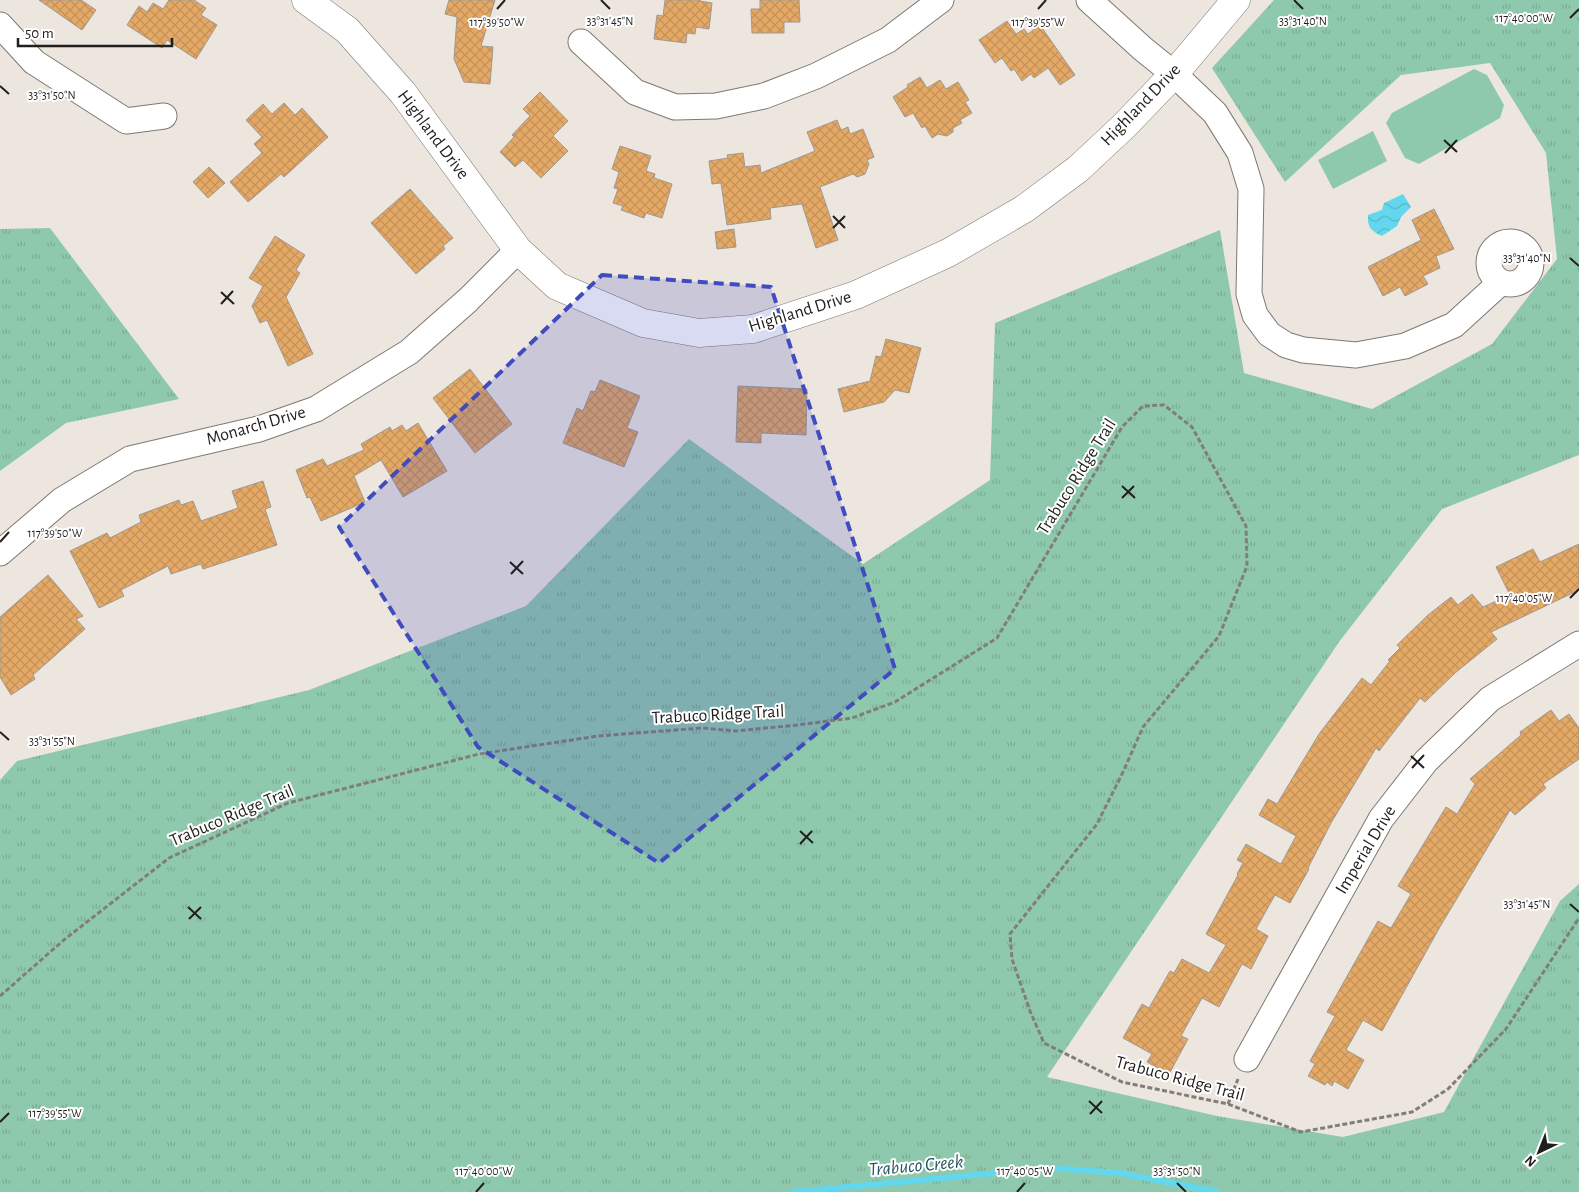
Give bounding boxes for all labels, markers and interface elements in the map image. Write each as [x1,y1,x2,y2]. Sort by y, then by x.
text: 117°40'00"W [1495,12,1553,24]
scale bar [18,15,171,47]
text: 33°31'45"N [587,15,633,27]
text: 33°31'40"N [1279,15,1327,27]
text: 117°39'50"W [470,16,525,28]
text: 117°39'55"W [1011,16,1065,28]
text: 50 m [25,26,54,41]
street label: Highland Drive [1098,60,1184,150]
street label: Highland Drive [394,87,472,183]
text: 33°31'50"N [28,89,76,101]
text: 33°31'40"N [1503,252,1551,264]
street label: Highland Drive [746,288,854,336]
street label: Monarch Drive [204,403,308,449]
street label: Trabuco Ridge Trail [1034,416,1120,538]
text: 117°39'50"W [28,527,83,539]
text: 117°40'05"W [1496,592,1553,604]
street label: Trabuco Ridge Trail [651,703,785,727]
text: 33°31'55"N [29,735,75,747]
street label: Trabuco Ridge Trail [167,782,297,850]
street label: Imperial Drive [1333,803,1399,897]
text: 33°31'45"N [1504,898,1550,910]
street label: Trabuco Ridge Trail [1113,1053,1247,1105]
text: 117°39'55"W [28,1107,82,1119]
north arrow [1514,1127,1564,1177]
water label: Trabuco Creek [868,1152,964,1180]
text: N [1522,1152,1539,1169]
text: 117°40'00"W [455,1165,513,1177]
text: 117°40'05"W [997,1165,1054,1177]
text: 33°31'50"N [1153,1165,1201,1177]

